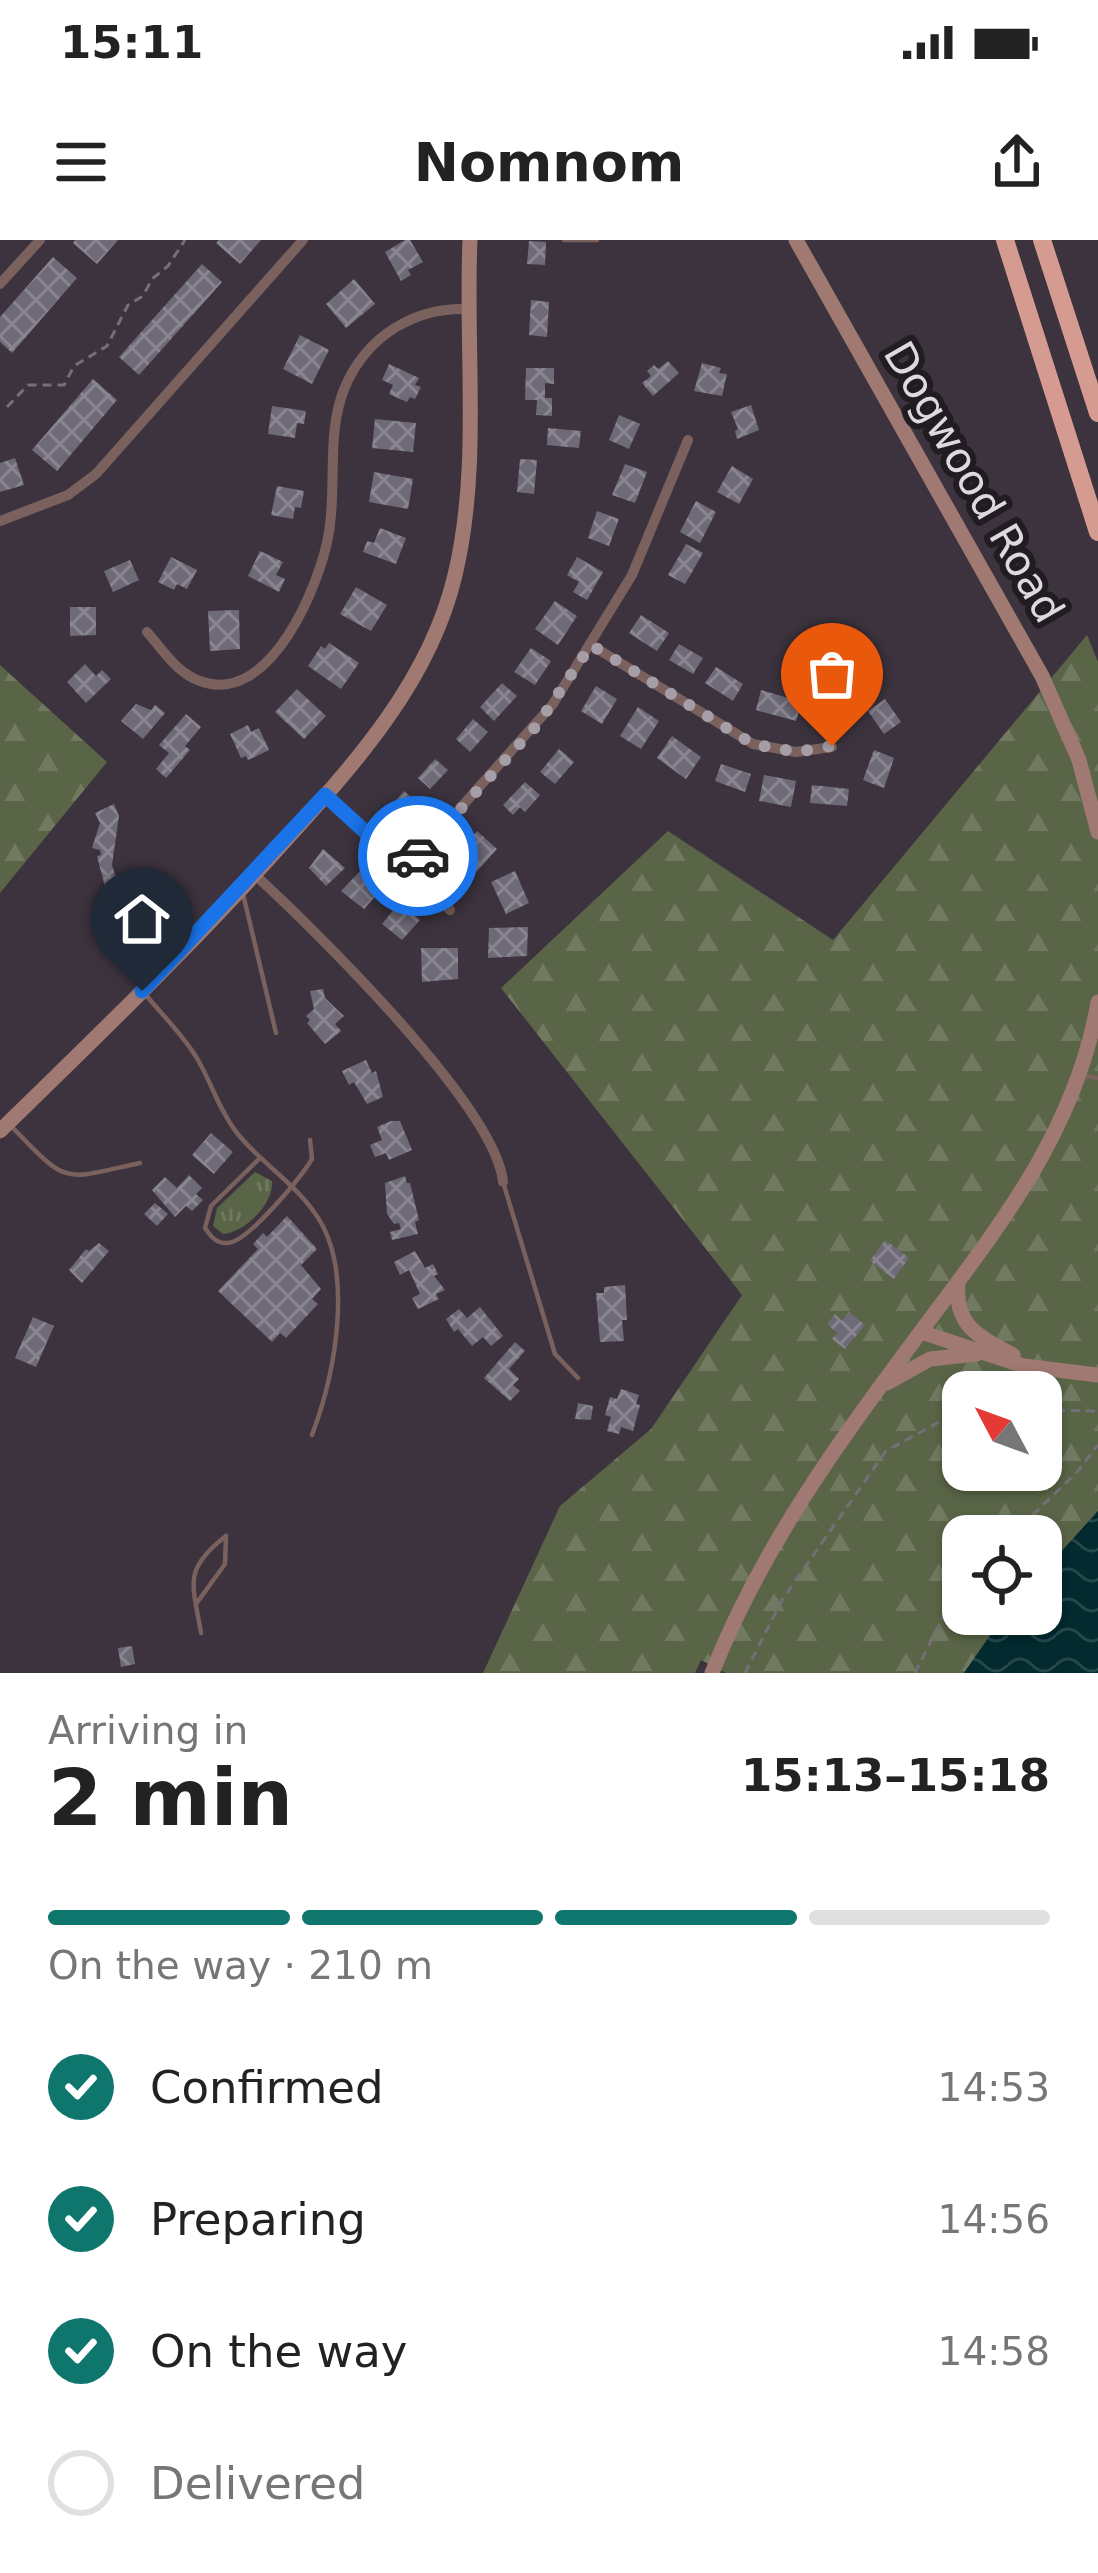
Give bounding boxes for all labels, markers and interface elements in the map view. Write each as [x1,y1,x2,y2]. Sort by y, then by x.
text: 15:11 [60,16,203,69]
icon: menu [48,129,114,195]
icon: share [984,129,1050,195]
text: Nomnom [414,131,684,194]
street label: Dogwood Road [874,333,1074,631]
pin [781,623,883,746]
icon: bag [799,641,865,707]
courier [358,796,478,916]
icon: car [385,823,451,889]
pin [91,868,193,991]
icon: home [109,886,175,952]
north arrow [942,1371,1062,1491]
map controls [942,1371,1062,1635]
button: locate [942,1515,1062,1635]
text: Arriving in [48,1708,248,1753]
text: 15:13–15:18 [741,1749,1050,1802]
text: 2 min [48,1753,293,1843]
text: On the way · 210 m [48,1943,433,1988]
icon: check [48,2054,114,2120]
text: Confirmed [150,2061,384,2114]
text: 14:53 [938,2065,1050,2110]
icon: check [48,2186,114,2252]
text: Preparing [150,2193,366,2246]
text: 14:56 [938,2197,1050,2242]
icon: check [48,2318,114,2384]
text: On the way [150,2325,407,2378]
text: 14:58 [938,2329,1050,2374]
text: Delivered [150,2457,365,2510]

